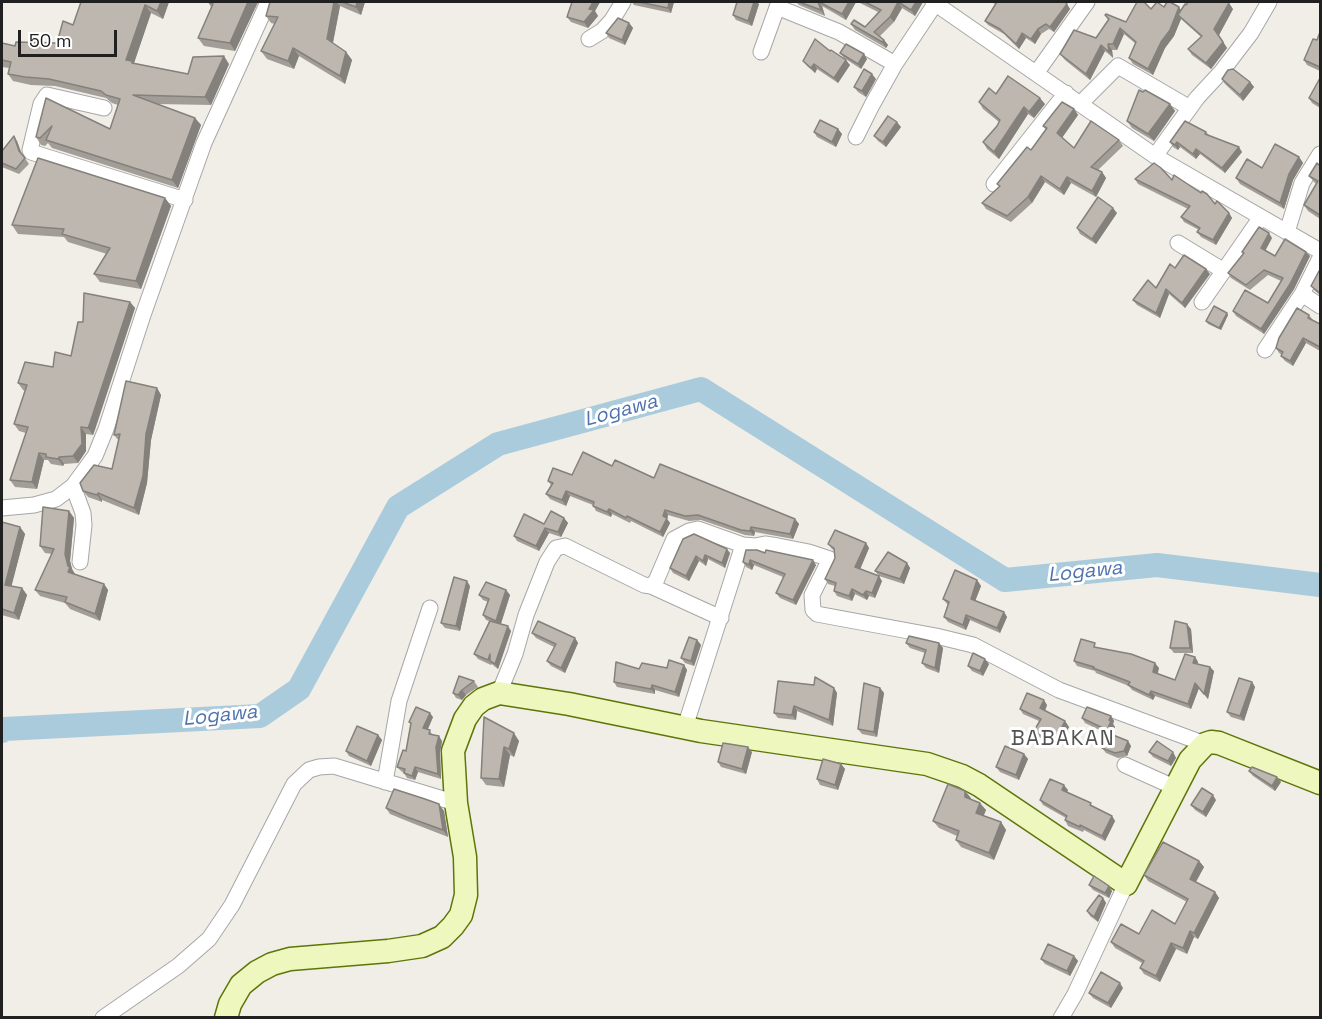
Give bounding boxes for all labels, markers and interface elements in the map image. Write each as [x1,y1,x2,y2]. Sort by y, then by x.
scale bar [21,18,120,56]
text: 50 m [29,29,71,52]
water label: Logawa [582,390,660,432]
water label: Logawa [1047,556,1123,588]
water label: Logawa [182,700,258,732]
district label: BABAKAN [1011,726,1115,752]

